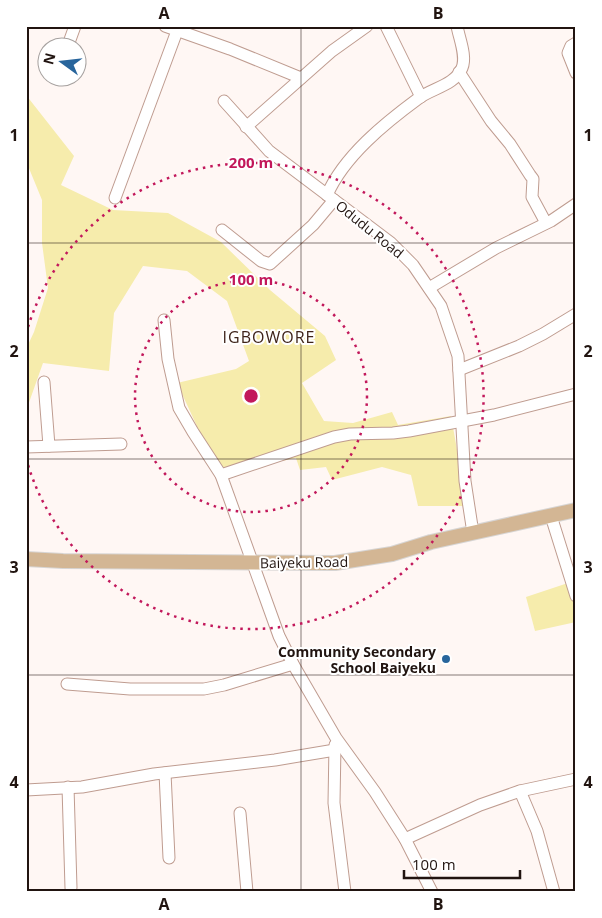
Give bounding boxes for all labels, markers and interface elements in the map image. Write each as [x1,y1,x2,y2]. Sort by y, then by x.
text: A [158,2,170,24]
text: B [433,2,443,24]
north arrow [38,38,88,88]
text: N [38,51,60,66]
text: 1 [9,124,19,146]
text: 1 [583,124,593,146]
text: 200 m [229,152,273,172]
street label: Odudu Road [332,196,408,262]
text: 100 m [229,269,273,289]
district label: IGBOWORE [223,326,315,348]
text: 2 [9,340,19,362]
text: 2 [583,340,593,362]
centre of rings [242,387,260,405]
street label: Baiyeku Road [260,552,348,572]
text: 3 [9,556,19,578]
text: 3 [583,556,593,578]
place label: Community Secondary School Baiyeku [278,642,436,677]
marker: Community Secondary School Baiyeku [440,653,452,665]
text: 4 [9,771,19,793]
text: 4 [583,771,593,793]
scale bar [404,848,521,880]
text: 100 m [412,854,456,874]
text: A [158,893,170,915]
text: B [433,893,443,915]

